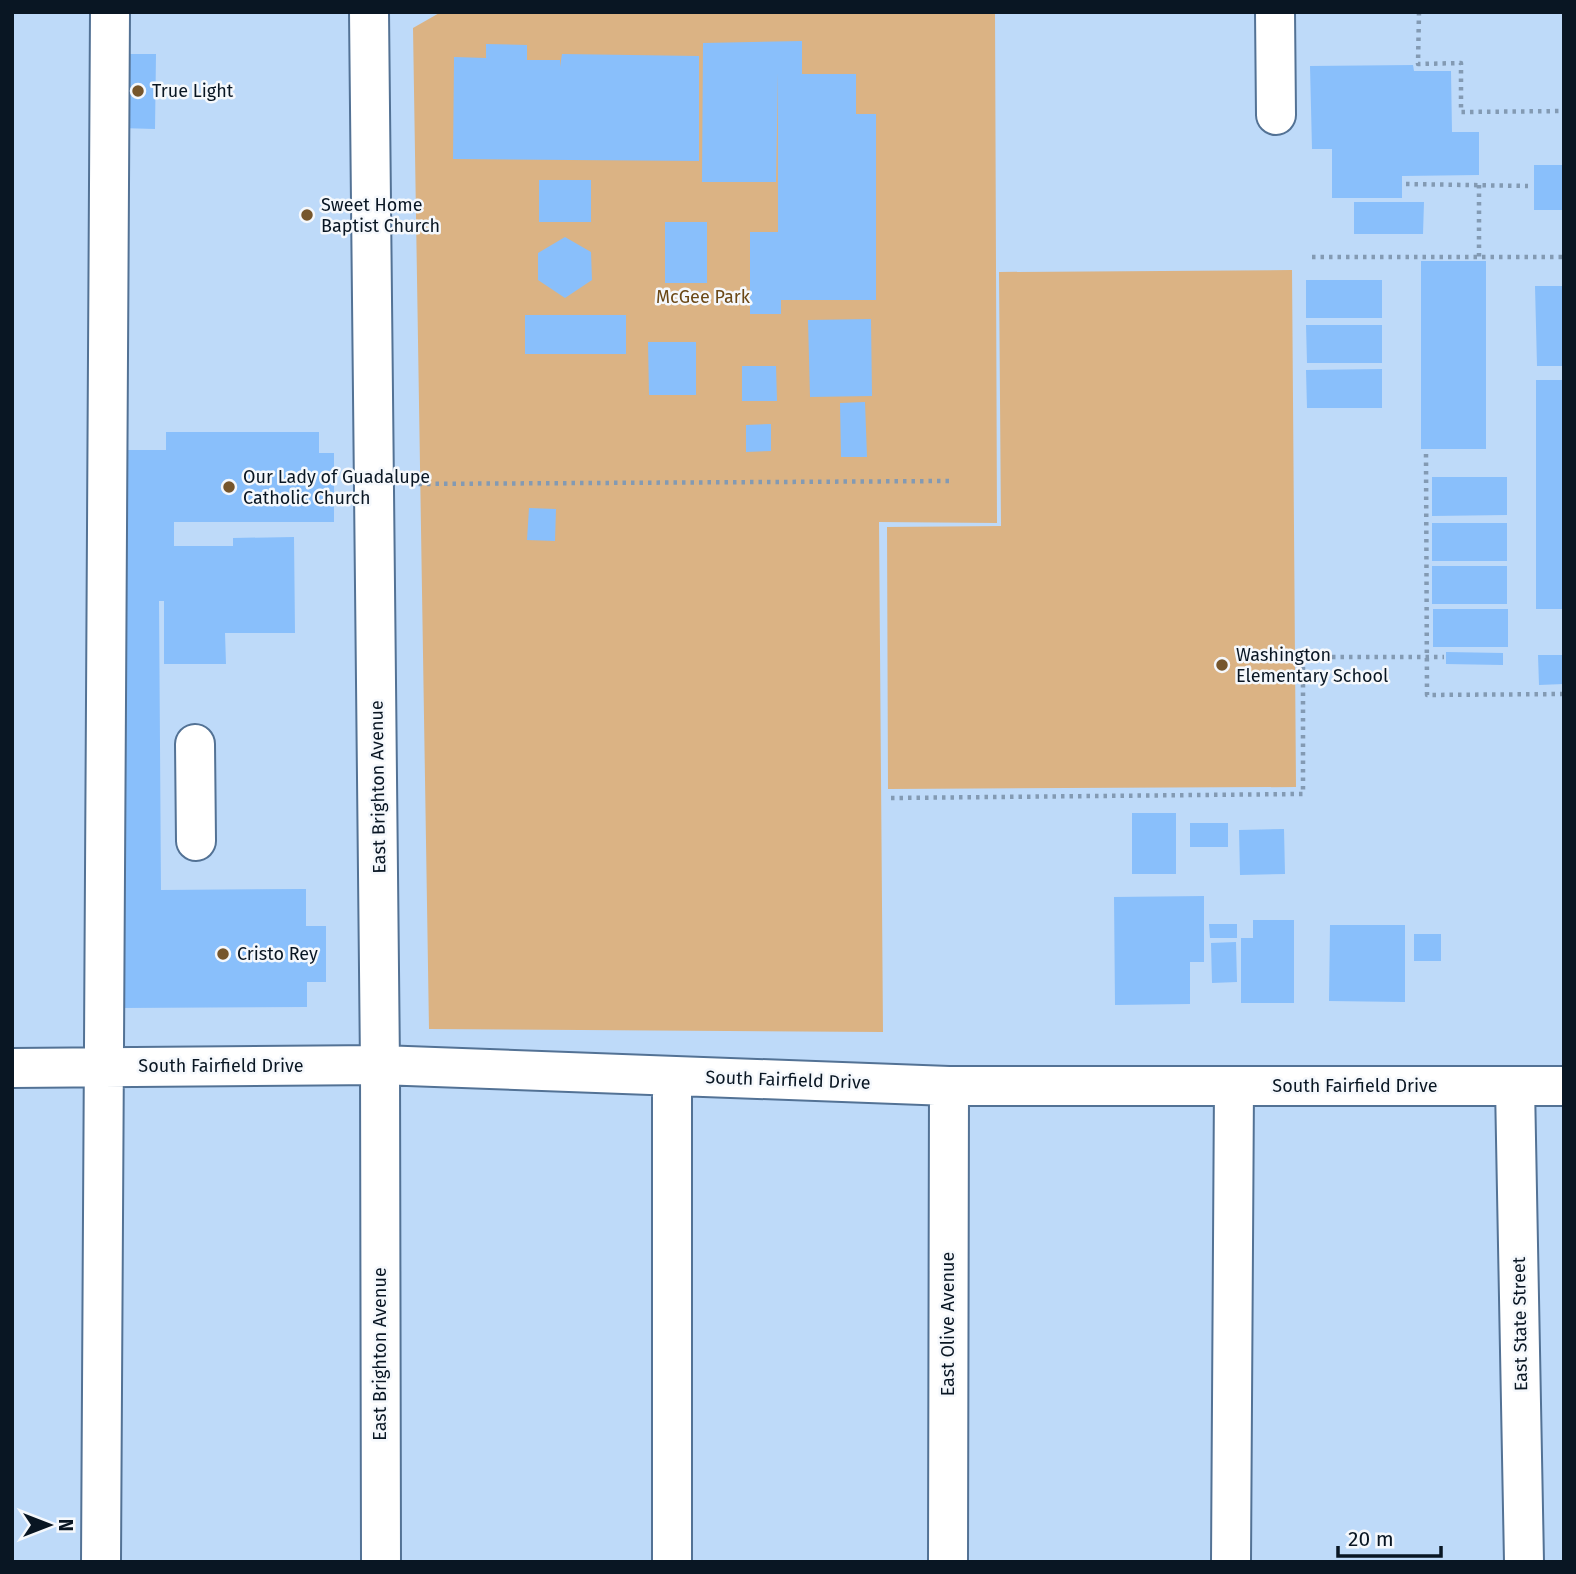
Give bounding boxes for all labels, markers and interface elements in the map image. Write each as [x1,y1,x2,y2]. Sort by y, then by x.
place label: True Light [152,80,234,102]
marker: True Light [130,83,146,99]
place label: Sweet Home Baptist Church [321,194,440,237]
marker: Sweet Home Baptist Church [299,207,315,223]
park label: McGee Park [656,286,751,308]
place label: Our Lady of Guadalupe Catholic Church [243,466,430,509]
marker: Our Lady of Guadalupe Catholic Church [221,479,237,495]
place label: Washington Elementary School [1236,644,1388,687]
marker: Washington Elementary School [1214,657,1230,673]
street label: East Brighton Avenue [365,700,391,874]
place label: Cristo Rey [237,943,318,965]
marker: Cristo Rey [215,946,231,962]
street label: South Fairfield Drive [138,1055,304,1077]
street label: South Fairfield Drive [705,1066,871,1094]
street label: South Fairfield Drive [1272,1075,1438,1097]
street label: East Olive Avenue [937,1252,959,1396]
street label: East State Street [1508,1256,1532,1391]
street label: East Brighton Avenue [369,1267,391,1441]
north arrow [14,1490,84,1560]
scale bar [1338,1514,1441,1558]
text: N [54,1519,77,1531]
text: 20 m [1348,1526,1394,1552]

